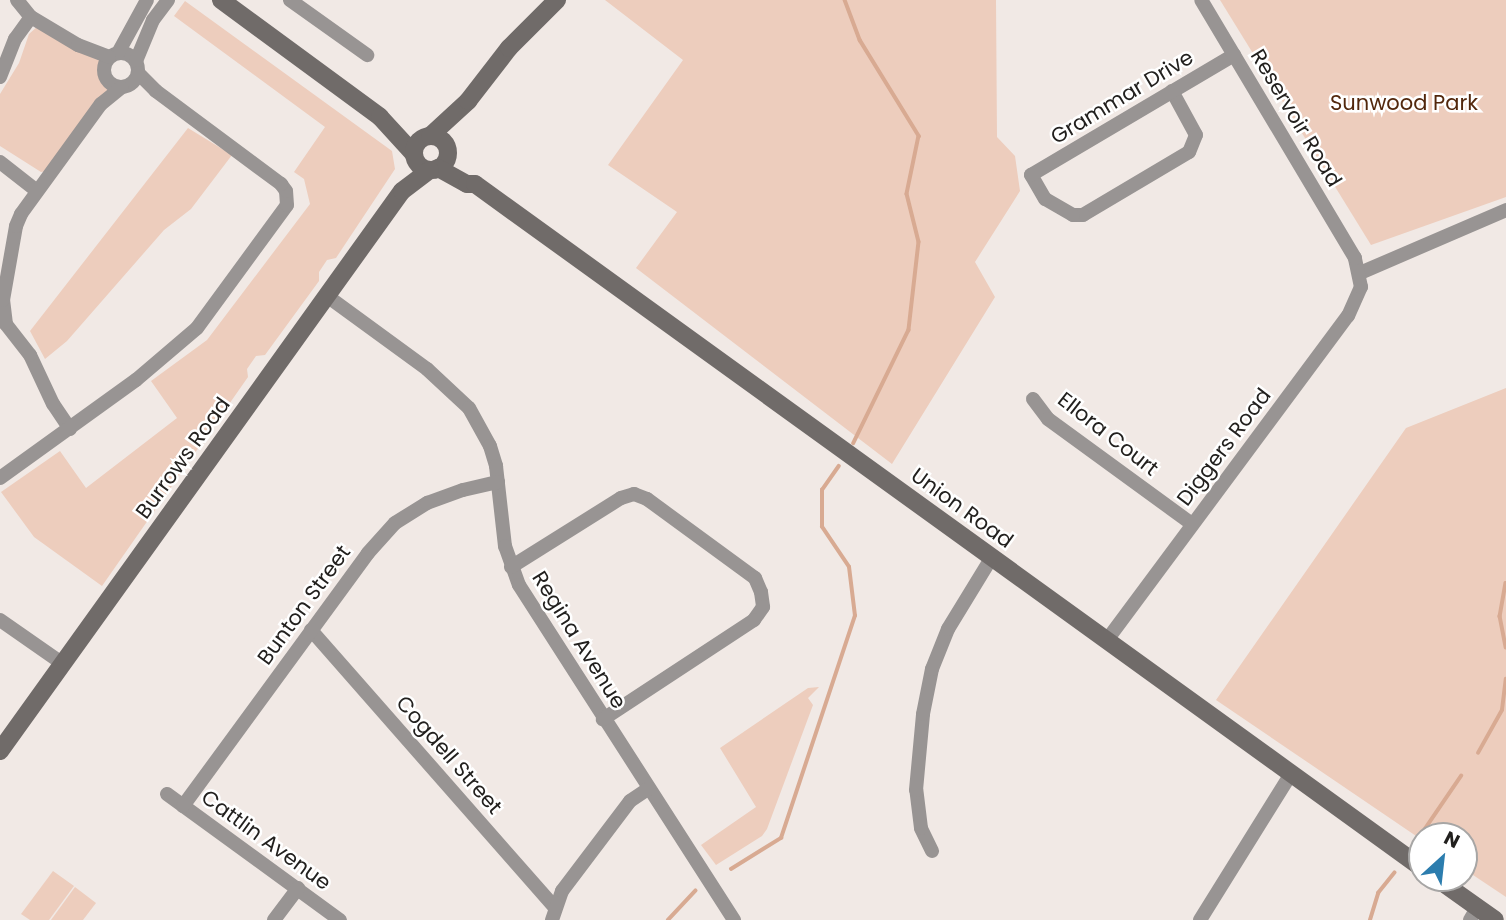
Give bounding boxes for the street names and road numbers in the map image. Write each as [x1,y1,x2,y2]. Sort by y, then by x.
street label: Grammar Drive [1046,45,1198,149]
street label: Reservoir Road [1245,45,1347,191]
street label: Diggers Road [1172,383,1276,511]
street label: Ellora Court [1053,387,1163,481]
street label: Burrows Road [131,392,235,524]
street label: Union Road [906,463,1018,553]
street label: Bunton Street [252,540,356,670]
street label: Regina Avenue [527,567,631,713]
street label: Cogdell Street [391,691,507,819]
street label: Cattlin Avenue [196,785,336,895]

